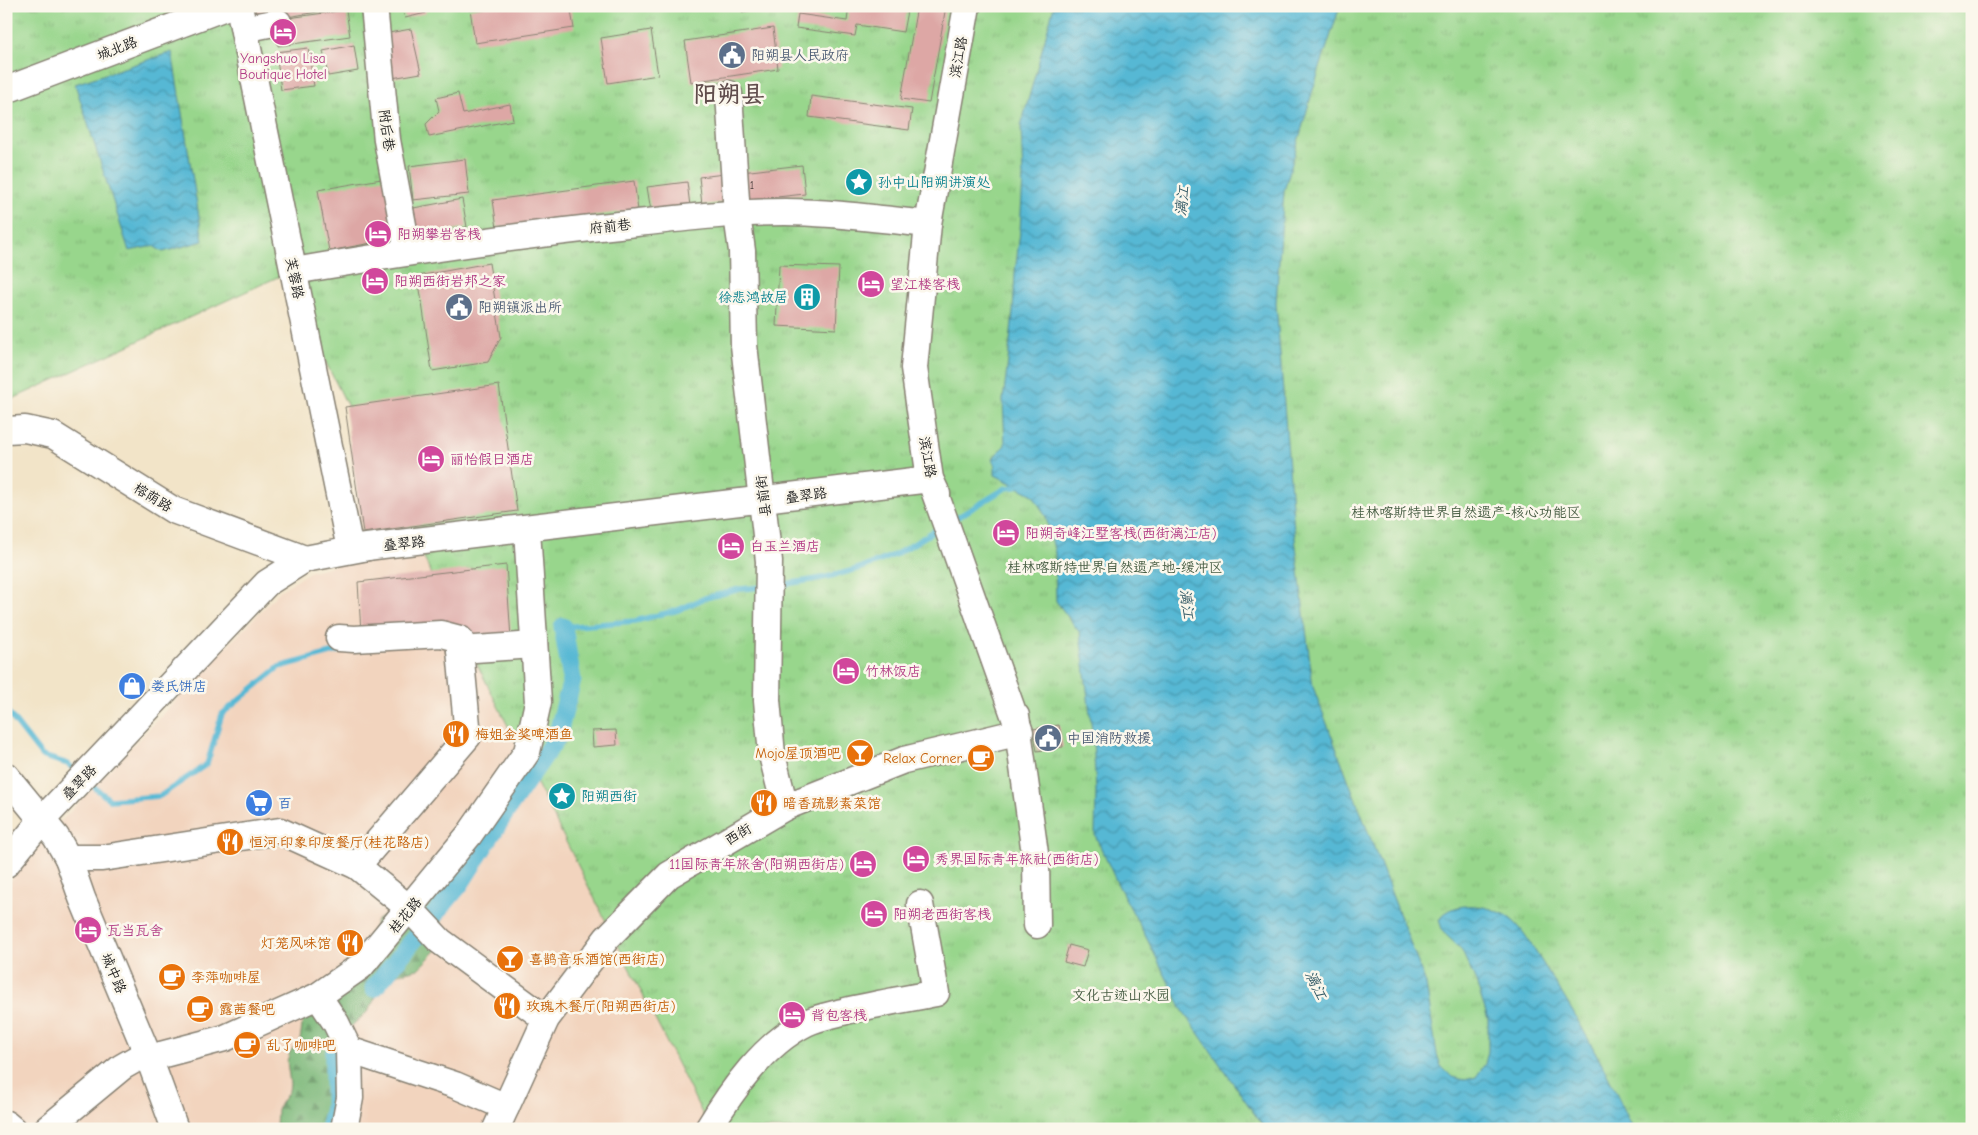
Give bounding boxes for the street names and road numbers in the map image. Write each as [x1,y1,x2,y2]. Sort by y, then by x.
street label: 城北路 [95,33,140,64]
street label: 滨江路 [946,35,971,79]
street label: 附后巷 [375,108,398,153]
street label: 府前巷 [588,216,633,237]
street label: 芙蓉路 [282,256,307,300]
street label: 滨江路 [915,435,940,479]
street label: 县前街 [753,474,774,518]
street label: 榕荫路 [130,479,175,516]
street label: 叠翠路 [784,484,828,507]
street label: 叠翠路 [382,533,426,554]
street label: 叠翠路 [59,761,100,803]
street label: 西街 [722,820,755,849]
street label: 桂花路 [385,894,425,937]
street label: 城中路 [98,951,130,996]

